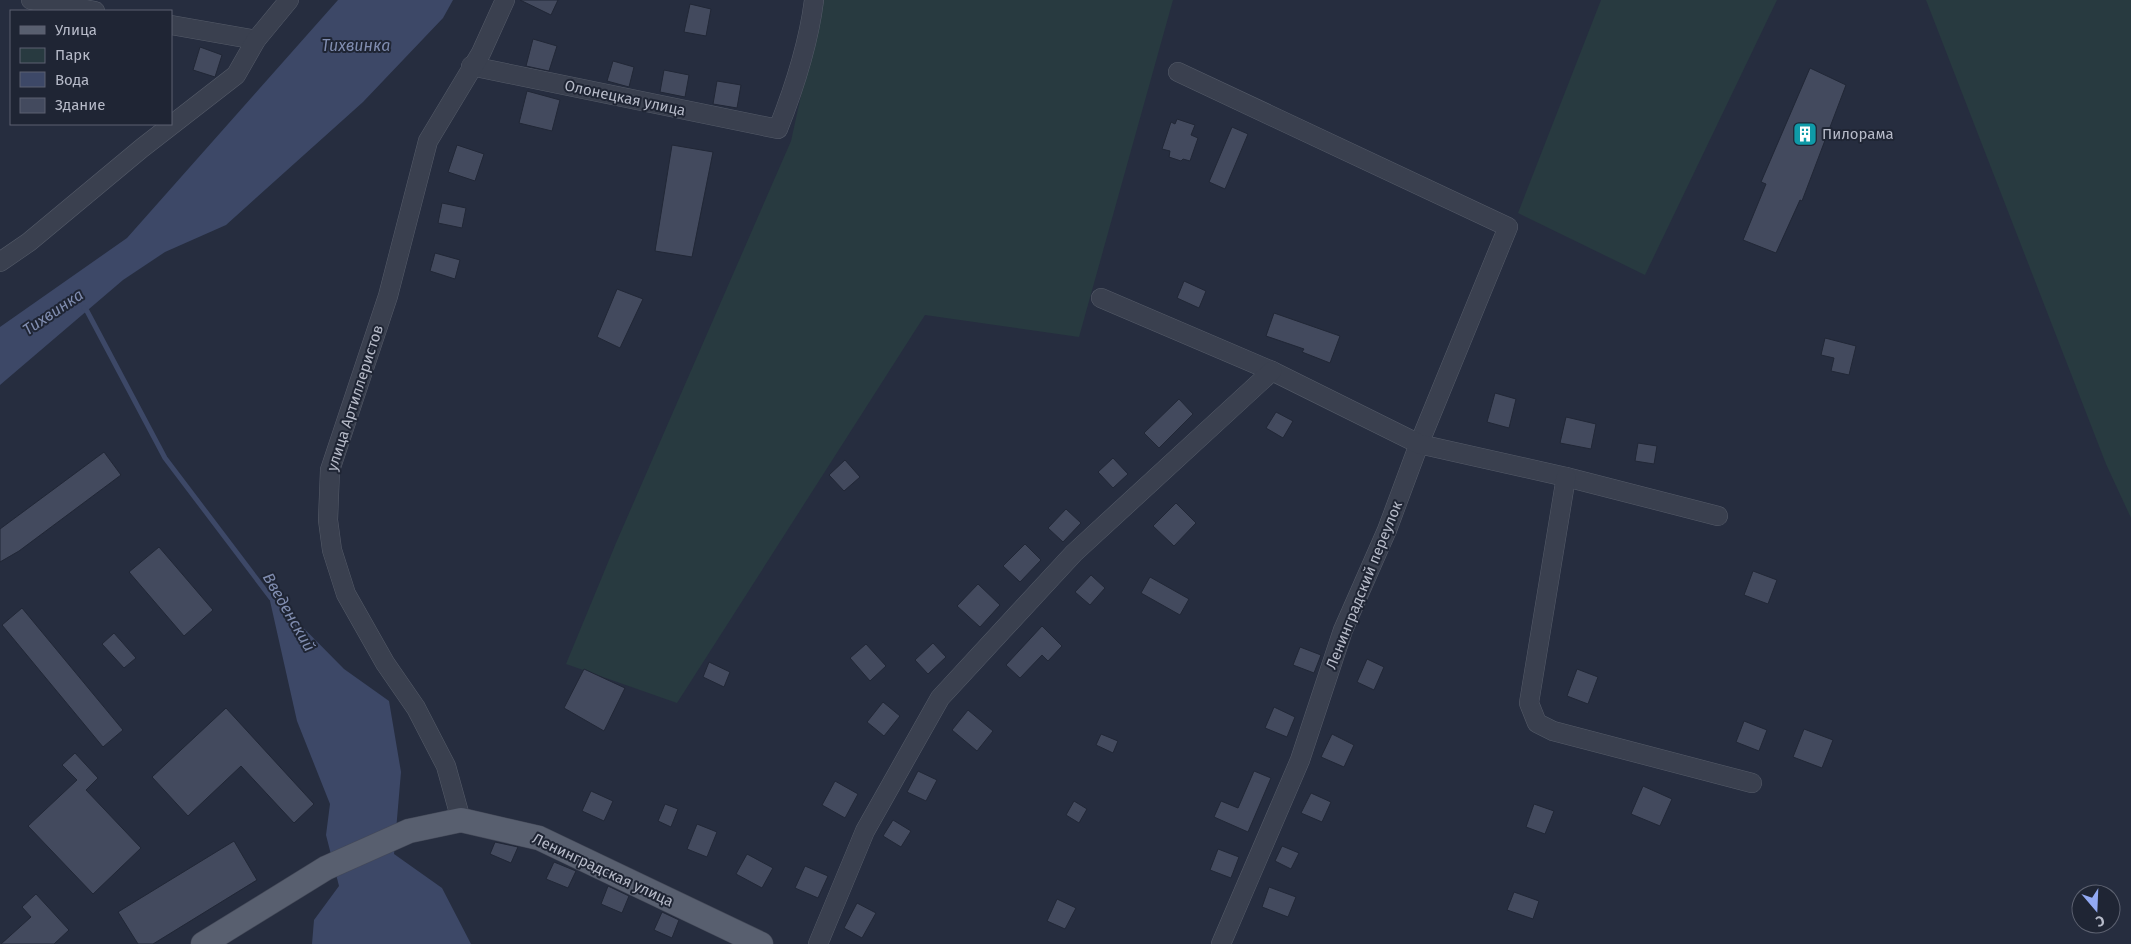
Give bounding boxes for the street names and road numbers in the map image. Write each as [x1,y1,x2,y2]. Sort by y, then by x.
street label: Олонецкая улица [563,76,687,120]
street label: улица Артиллеристов [323,323,387,473]
street label: Ленинградский переулок [1322,498,1406,672]
street label: Ленинградская улица [530,829,676,911]

